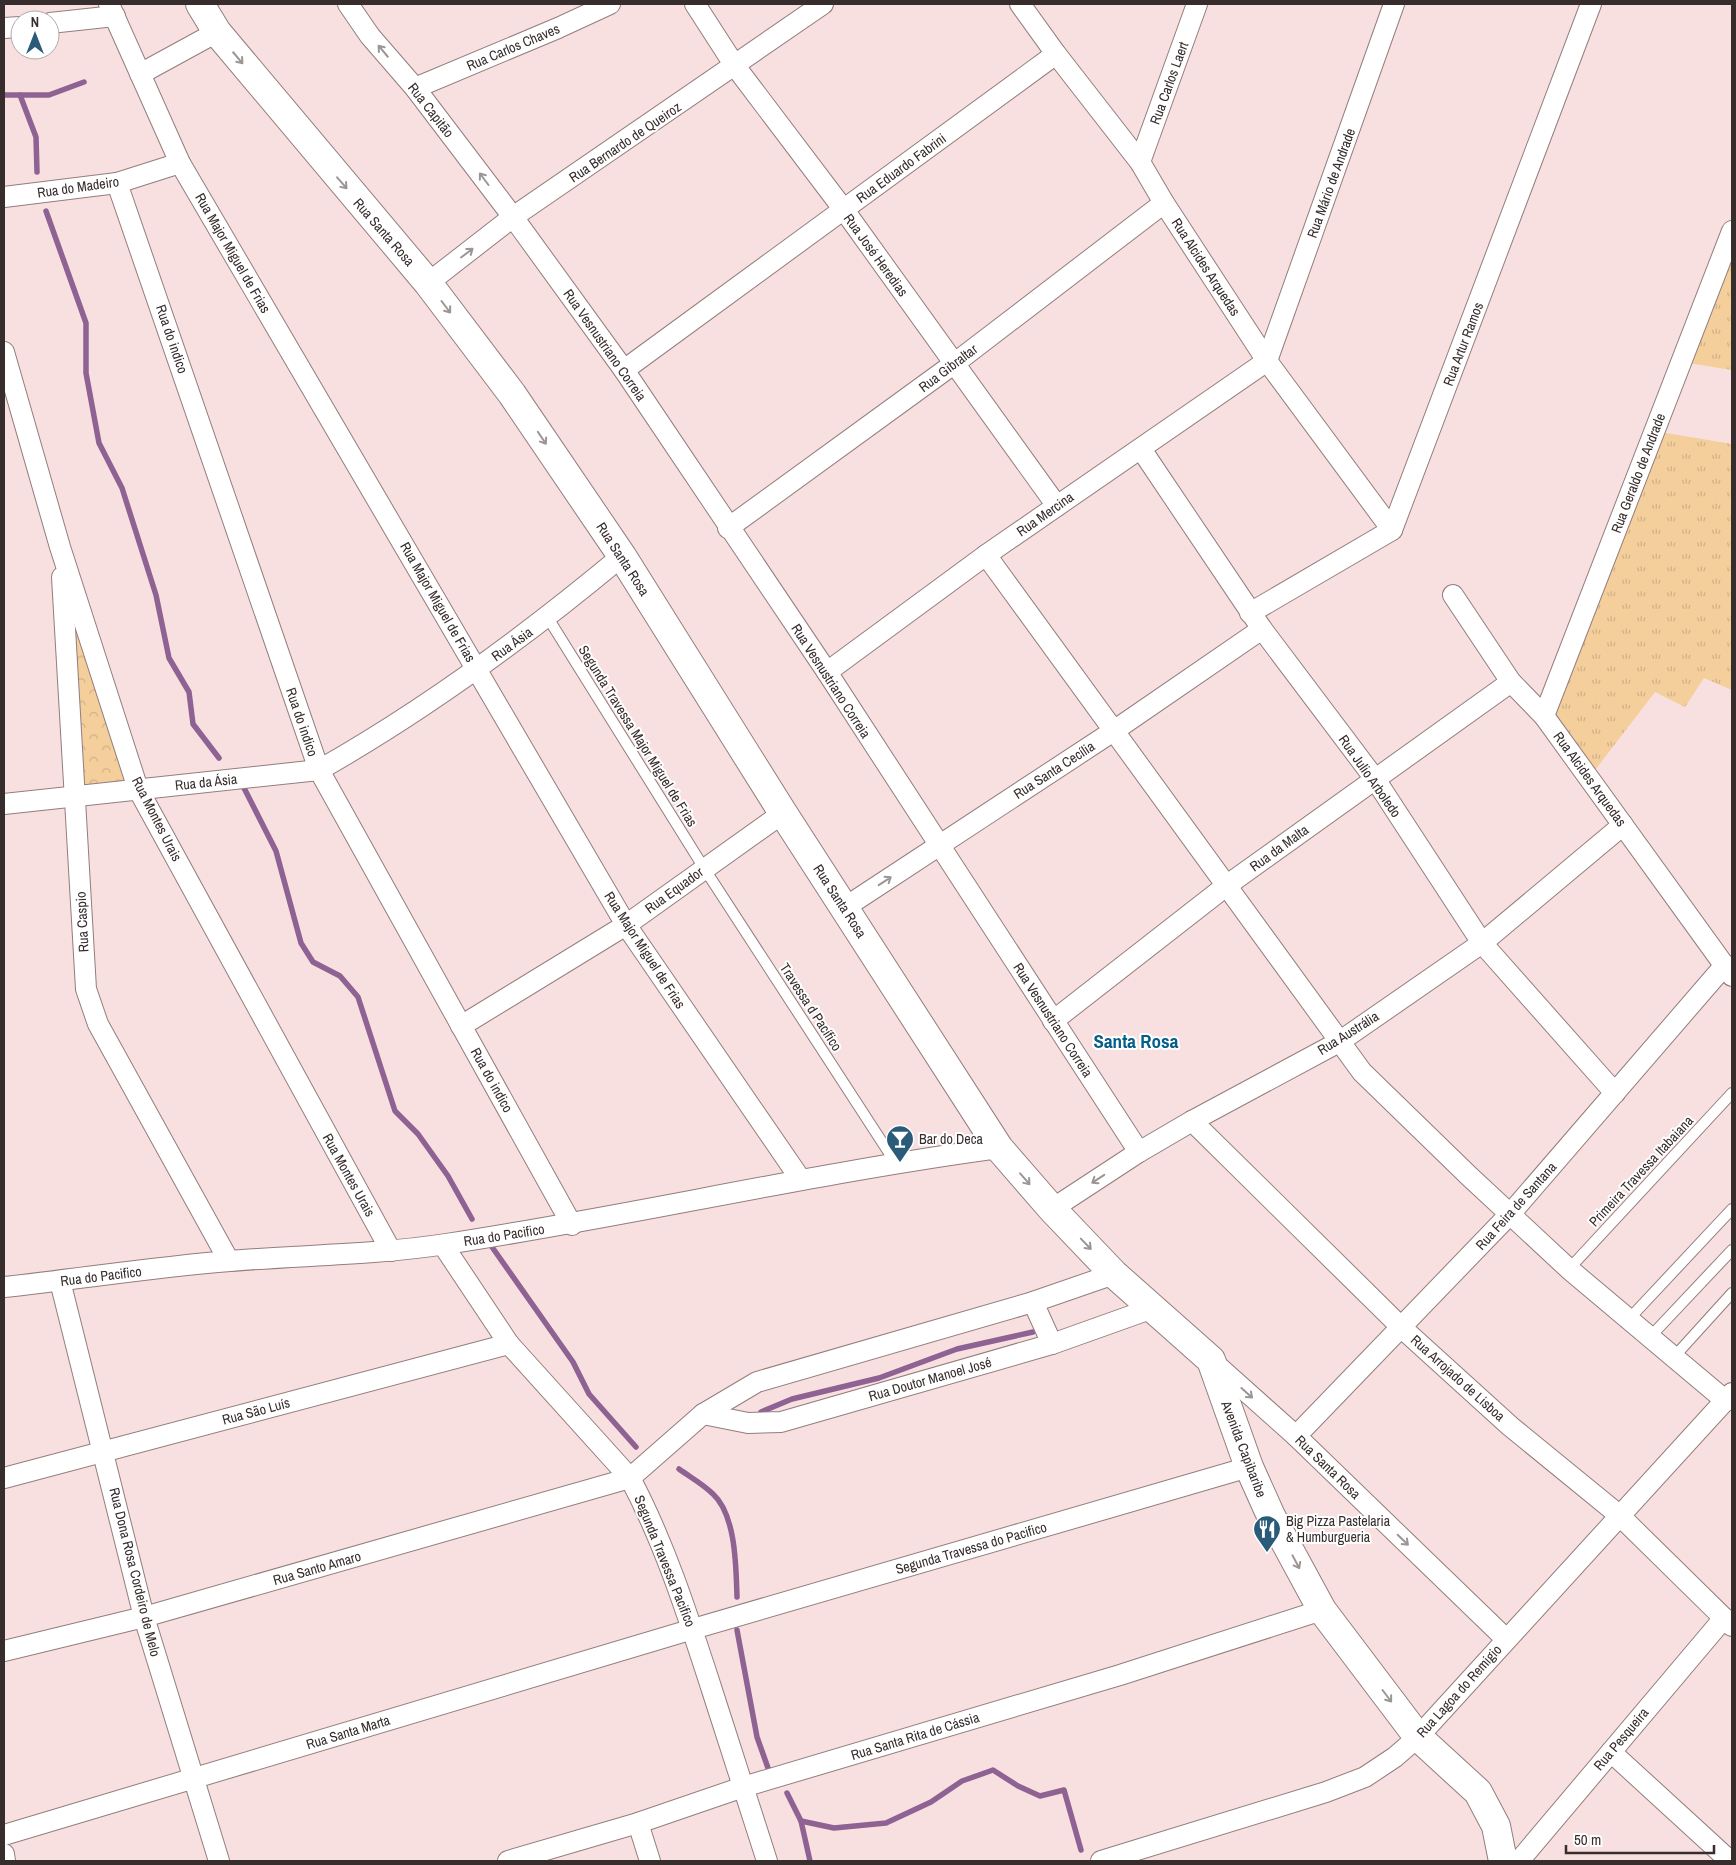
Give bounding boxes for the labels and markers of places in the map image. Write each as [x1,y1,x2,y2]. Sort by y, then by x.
bar icon: Bar do Deca [885,1124,915,1163]
place label: Bar do Deca [919,1130,983,1148]
place label: Big Pizza Pastelaria & Humburgueria [1286,1512,1391,1546]
restaurant icon: Big Pizza Pastelaria & Humburgueria [1252,1514,1282,1553]

